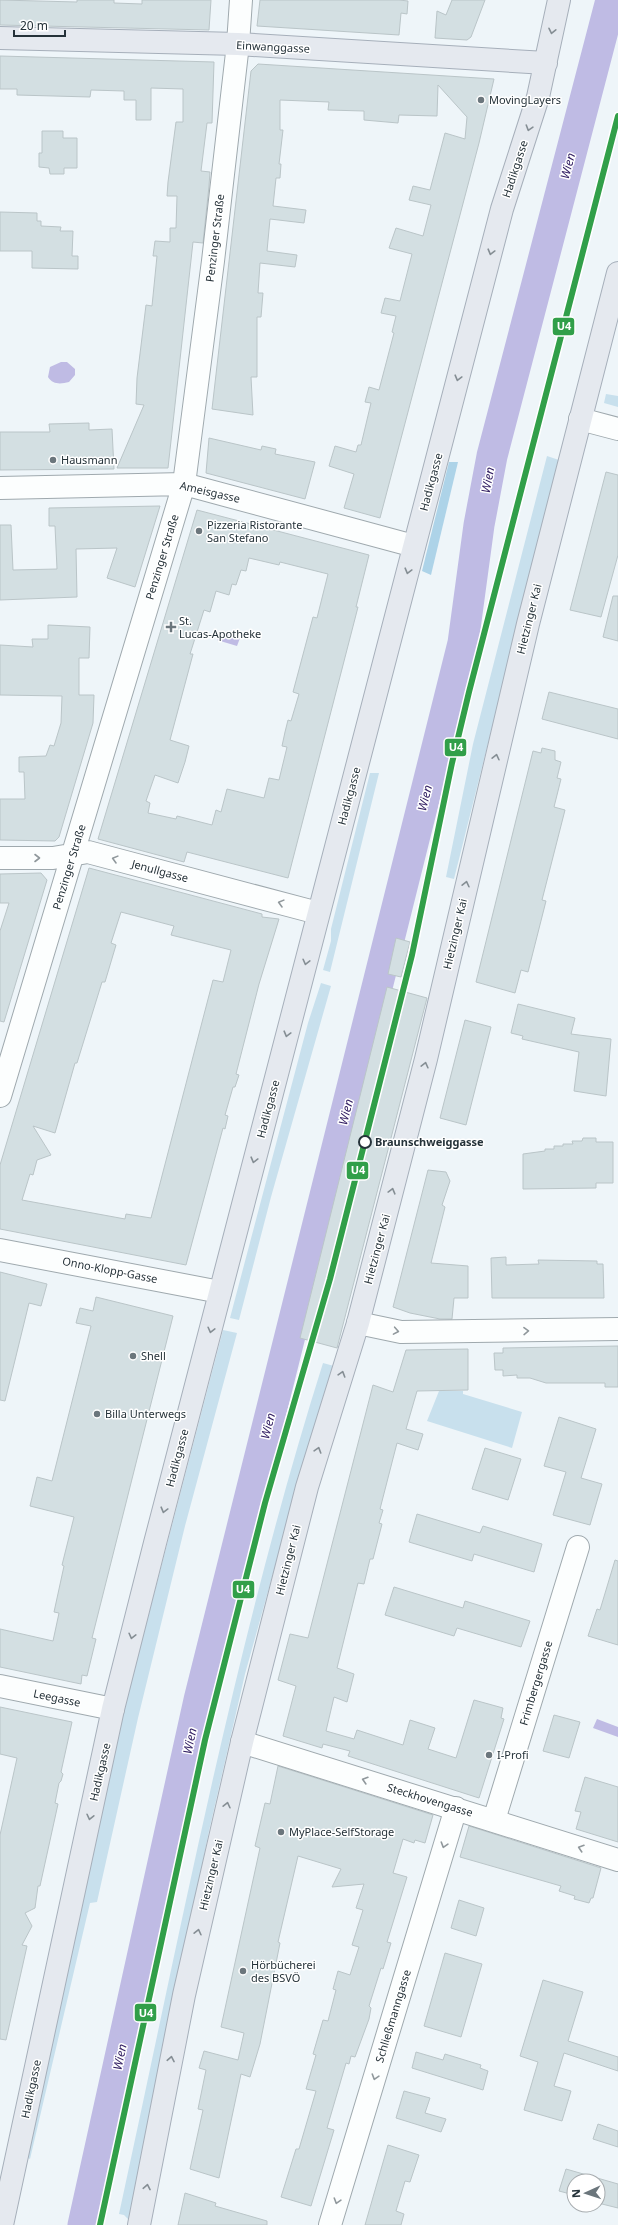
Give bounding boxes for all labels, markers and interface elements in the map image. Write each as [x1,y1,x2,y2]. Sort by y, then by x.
scale bar [14,12,65,38]
text: 20 m [20,17,48,34]
one-way arrow [549,28,557,35]
street label: Einwanggasse [236,37,310,56]
place label: MovingLayers [489,92,561,107]
marker: MovingLayers [476,95,486,105]
one-way arrow [525,124,534,131]
street label: Hadikgasse [498,138,531,199]
water label: Wien [556,151,579,181]
street label: Penzinger Straße [202,193,227,283]
one-way arrow [487,248,496,255]
line badge: U4 [552,317,575,336]
text: U4 [557,318,572,333]
one-way arrow [454,374,463,381]
street label: Hadikgasse [416,451,445,513]
place label: Hausmann [61,452,117,467]
marker: Hausmann [48,455,58,465]
water label: Wien [477,465,498,494]
street label: Ameisgasse [179,477,242,506]
street label: Penzinger Straße [141,512,182,601]
place label: Pizzeria Ristorante San Stefano [207,517,303,545]
marker: Pizzeria Ristorante San Stefano [194,526,204,536]
one-way arrow [404,568,412,574]
street label: Hietzinger Kai [513,582,545,656]
place label: St. Lucas-Apotheke [179,613,261,641]
marker: St. Lucas-Apotheke [166,622,176,632]
line badge: U4 [444,738,467,757]
text: U4 [449,739,464,754]
one-way arrow [491,754,500,761]
street label: Hadikgasse [334,765,363,827]
water label: Wien [413,783,436,813]
street label: Penzinger Straße [48,822,89,911]
one-way arrow [34,854,40,862]
one-way arrow [111,855,118,863]
street label: Jenullgasse [129,855,190,885]
one-way arrow [462,880,470,887]
street label: Hietzinger Kai [439,897,470,971]
one-way arrow [278,899,285,908]
one-way arrow [302,958,311,965]
one-way arrow [283,1031,292,1038]
one-way arrow [420,1062,428,1068]
street label: Hadikgasse [253,1078,282,1140]
water label: Wien [334,1097,357,1127]
place label: Braunschweiggasse [375,1134,484,1149]
marker: Braunschweiggasse [358,1135,372,1149]
one-way arrow [251,1157,259,1163]
line badge: U4 [346,1161,369,1180]
text: U4 [351,1162,366,1177]
one-way arrow [387,1187,396,1194]
street label: Hietzinger Kai [360,1212,393,1286]
street label: Onno-Klopp-Gasse [61,1253,159,1286]
one-way arrow [207,1326,215,1333]
one-way arrow [393,1326,399,1335]
one-way arrow [523,1326,529,1335]
place label: Shell [141,1348,166,1363]
marker: Shell [128,1351,138,1361]
one-way arrow [337,1371,345,1378]
place label: Billa Unterwegs [105,1406,186,1421]
marker: Billa Unterwegs [92,1409,102,1419]
water label: Wien [256,1411,279,1441]
street label: Hadikgasse [162,1427,191,1489]
one-way arrow [313,1446,322,1453]
one-way arrow [160,1506,168,1513]
street label: Hietzinger Kai [272,1523,304,1597]
line badge: U4 [232,1580,255,1599]
text: U4 [236,1581,251,1596]
one-way arrow [128,1632,136,1639]
street label: Frimbergergasse [516,1639,556,1727]
street label: Leegasse [32,1685,82,1710]
water label: Wien [178,1726,201,1756]
street label: Hadikgasse [86,1741,114,1803]
place label: I-Profi [497,1747,529,1762]
marker: I-Profi [484,1750,494,1760]
one-way arrow [362,1776,369,1784]
street label: Steckhovengasse [385,1779,475,1820]
one-way arrow [223,1802,231,1808]
one-way arrow [86,1814,94,1820]
place label: MyPlace-SelfStorage [289,1824,394,1839]
marker: MyPlace-SelfStorage [276,1827,286,1837]
street label: Hietzinger Kai [195,1838,226,1912]
one-way arrow [440,1841,449,1848]
one-way arrow [578,1844,585,1853]
one-way arrow [193,1929,202,1936]
place label: Hörbücherei des BSVÖ [251,1957,316,1985]
marker: Hörbücherei des BSVÖ [238,1966,248,1976]
street label: Schließmanngasse [371,1967,414,2064]
line badge: U4 [134,2003,157,2022]
text: U4 [139,2005,154,2020]
water label: Wien [108,2042,131,2072]
one-way arrow [166,2056,175,2062]
street label: Hadikgasse [17,2058,44,2120]
one-way arrow [371,2073,380,2080]
north arrow [566,2173,606,2213]
one-way arrow [142,2184,150,2190]
text: N [568,2189,583,2198]
one-way arrow [333,2197,342,2204]

